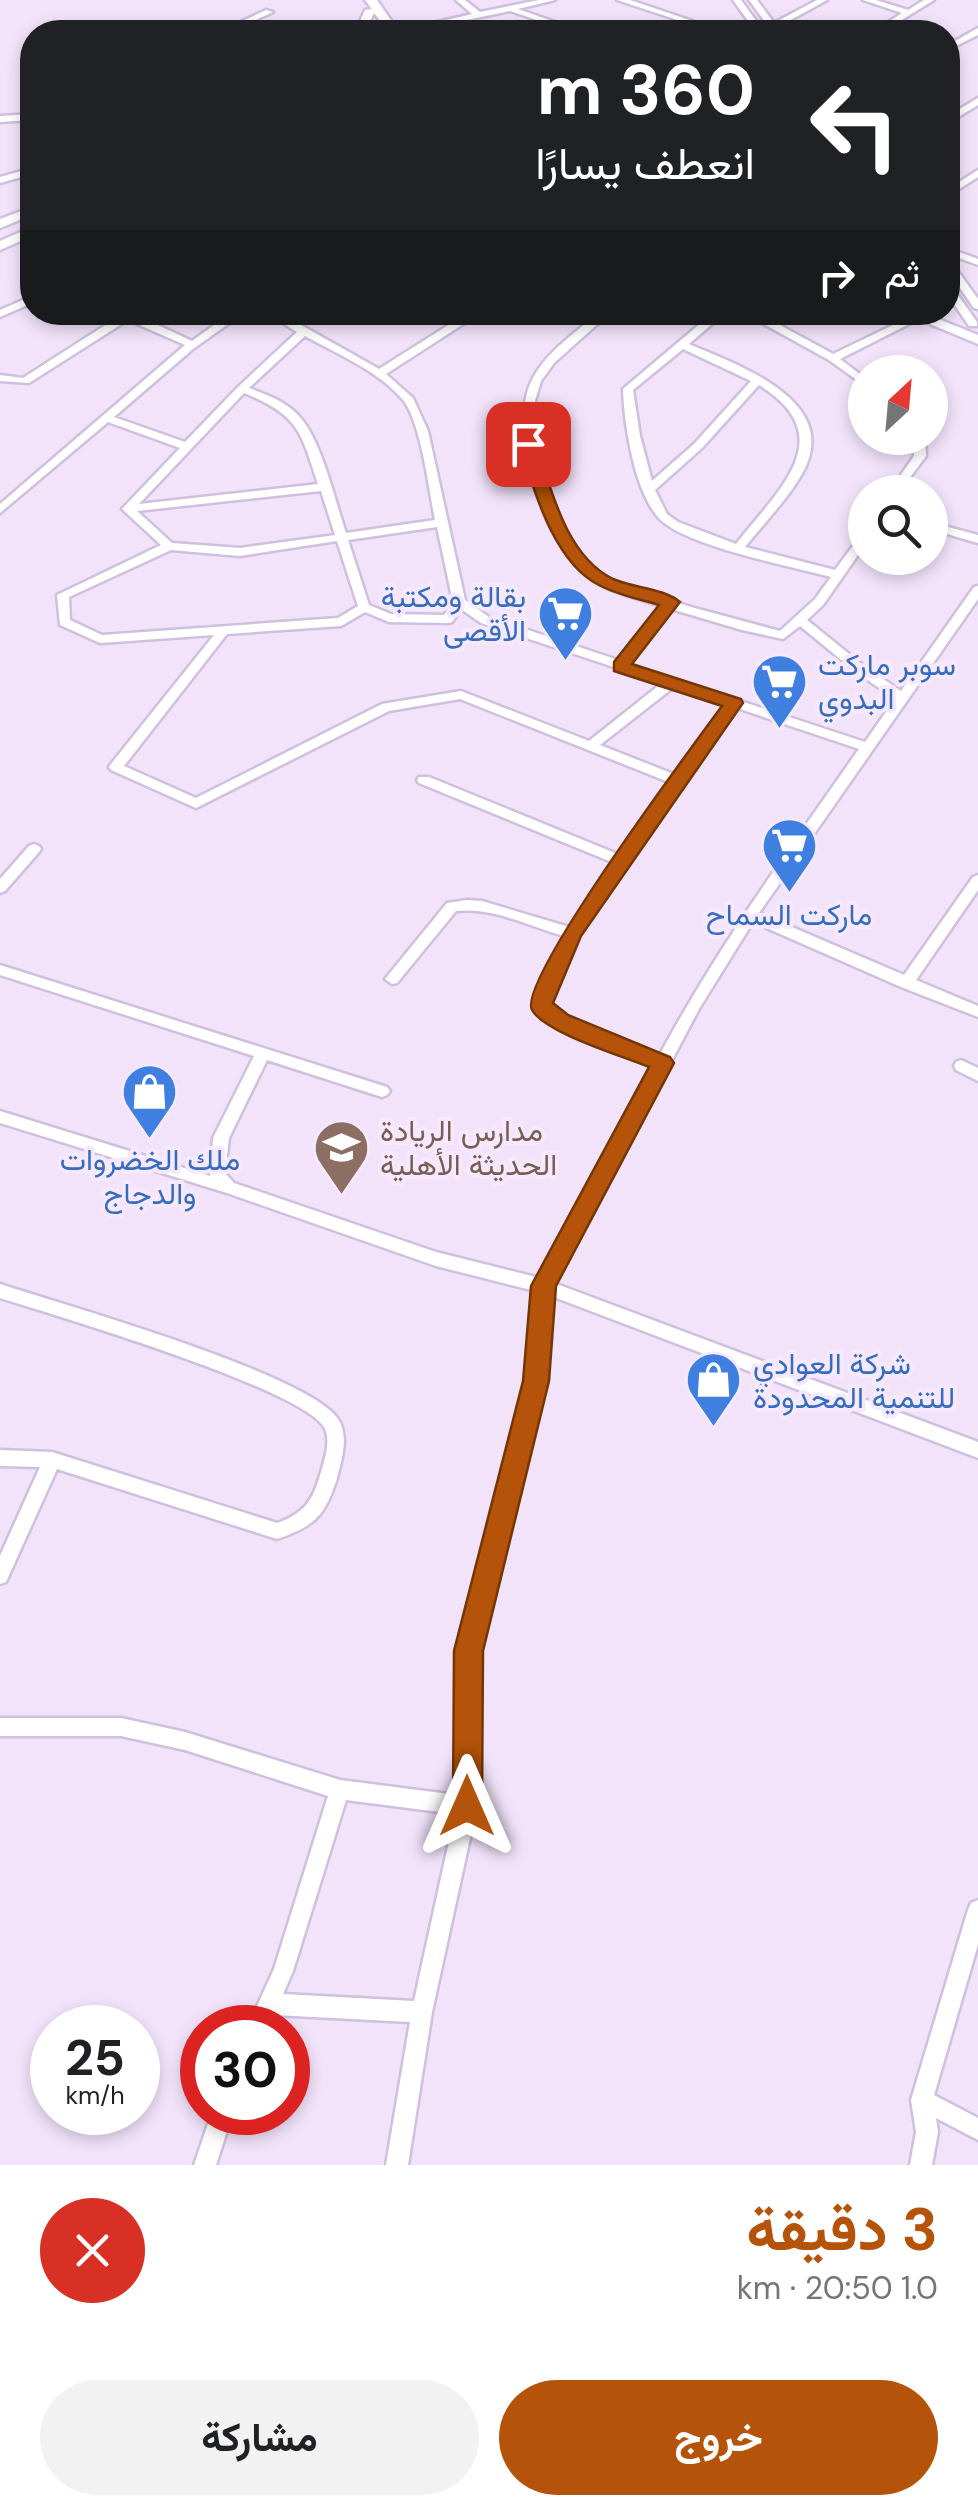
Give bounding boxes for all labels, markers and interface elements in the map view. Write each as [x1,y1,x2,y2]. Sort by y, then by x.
text: 360 m [537,45,755,136]
icon: left [790,60,920,190]
text: انعطف يسارًا [535,134,755,193]
text: ثم [884,249,920,299]
icon: right [809,250,864,305]
north arrow [848,355,948,455]
map controls [848,355,948,575]
pin [486,402,571,487]
icon: arrive [501,417,556,472]
button: search [848,475,948,575]
place label: بقالة ومكتبة الأقصى [381,577,526,650]
supermarket icon: بقالة ومكتبة الأقصى [535,583,595,662]
place label: سوبر ماركت البدوي [818,645,956,723]
supermarket icon: سوبر ماركت البدوي [749,651,809,730]
supermarket icon: ماركت السماح [759,816,819,895]
place label: ماركت السماح [706,895,872,935]
shop icon: ملك الخضروات والدجاج [120,1061,180,1140]
place label: مدارس الريادة الحديثة الأهلية [380,1111,557,1184]
school or university icon: مدارس الريادة الحديثة الأهلية [311,1117,371,1196]
place label: ملك الخضروات والدجاج [60,1140,240,1214]
place label: شركة العوادي للتنمية المحدودة [753,1344,955,1417]
shop icon: شركة العوادي للتنمية المحدودة [684,1350,744,1429]
position arrow [415,1754,519,1858]
speed limit sign: 30 [180,2005,310,2135]
text: 25 [65,2025,125,2091]
text: km/h [65,2079,125,2112]
text: 3 دقيقة [746,2190,938,2269]
button: close [40,2198,145,2303]
text: 1.0 km · 20:50 [737,2267,938,2309]
button: مشاركة [40,2380,479,2495]
button: خروج [499,2380,938,2495]

